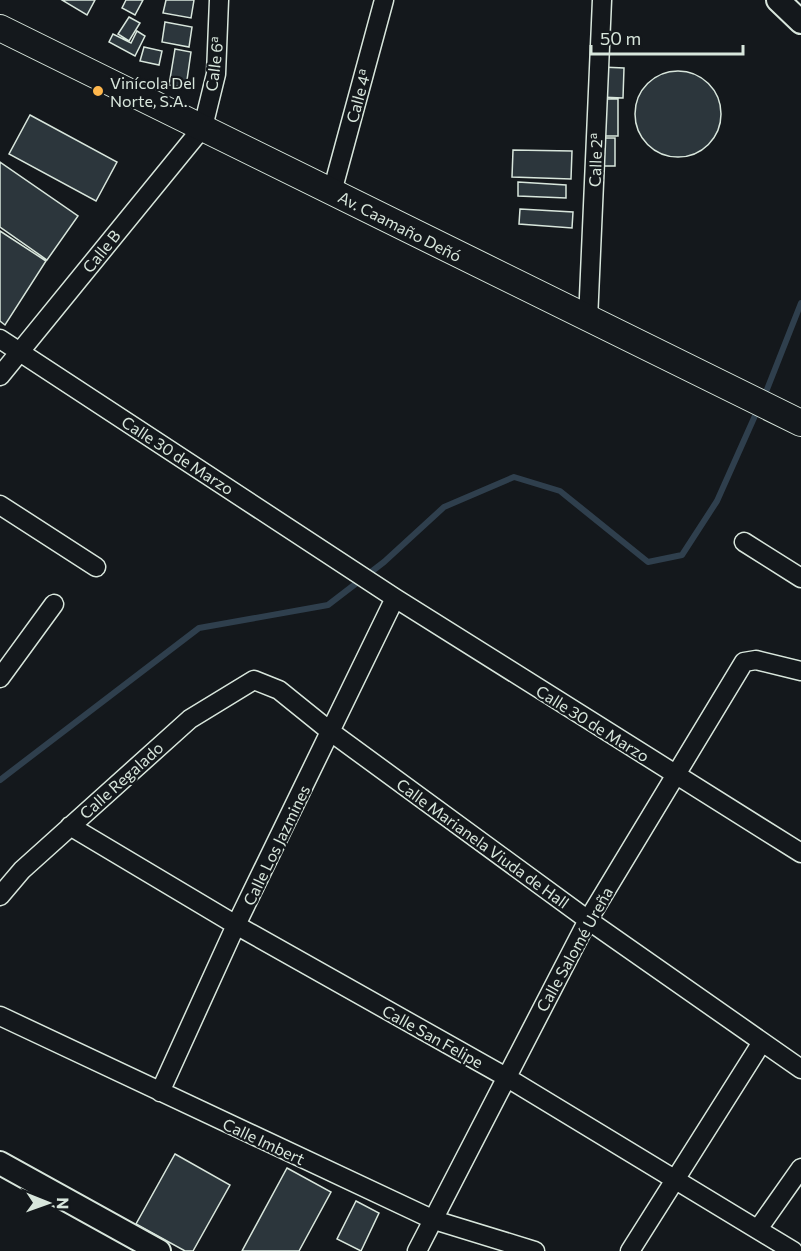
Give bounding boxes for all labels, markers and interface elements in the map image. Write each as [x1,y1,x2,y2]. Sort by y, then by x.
scale bar [591,18,742,56]
text: 50 m [600,27,641,49]
street label: Calle 6ª [201,36,227,92]
street label: Calle 4ª [342,67,374,125]
place label: Vinícola Del Norte, S.A. [110,73,196,110]
marker: Vinícola Del Norte, S.A. [91,84,105,98]
street label: Calle 2ª [585,133,605,187]
street label: Av. Caamaño Deñó [335,187,465,265]
street label: Calle B [78,226,124,276]
street label: Calle 30 de Marzo [118,412,238,498]
street label: Calle 30 de Marzo [533,681,653,765]
street label: Calle Regalado [75,738,167,822]
street label: Calle Marianela Viuda de Hall [393,774,573,912]
street label: Calle Los Jazmines [239,782,313,908]
street label: Calle Salomé Ureña [532,883,616,1015]
street label: Calle San Felipe [379,1000,487,1072]
street label: Calle Imbert [220,1114,308,1168]
north arrow [18,1173,78,1233]
text: N [54,1197,73,1209]

